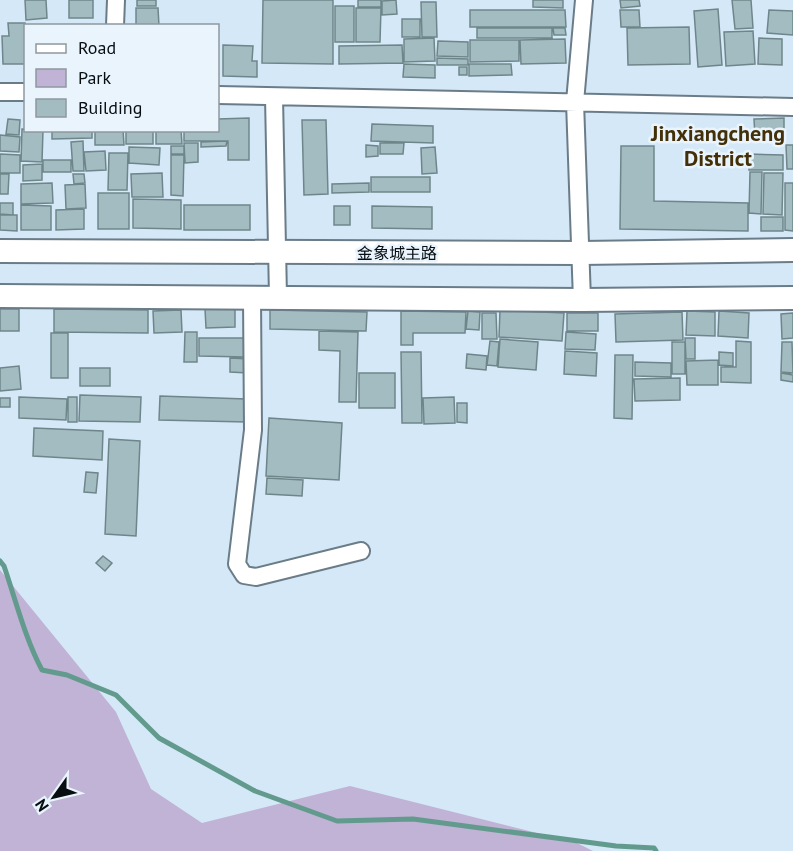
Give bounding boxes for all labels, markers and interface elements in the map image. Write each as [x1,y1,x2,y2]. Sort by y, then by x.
legend [24,24,219,132]
text: Road [78,36,116,59]
text: Park [78,66,111,89]
text: Building [78,96,142,119]
district label: Jinxiangcheng District [650,119,785,172]
street label: 金象城主路 [357,243,437,263]
north arrow [24,767,84,827]
text: N [30,795,53,815]

